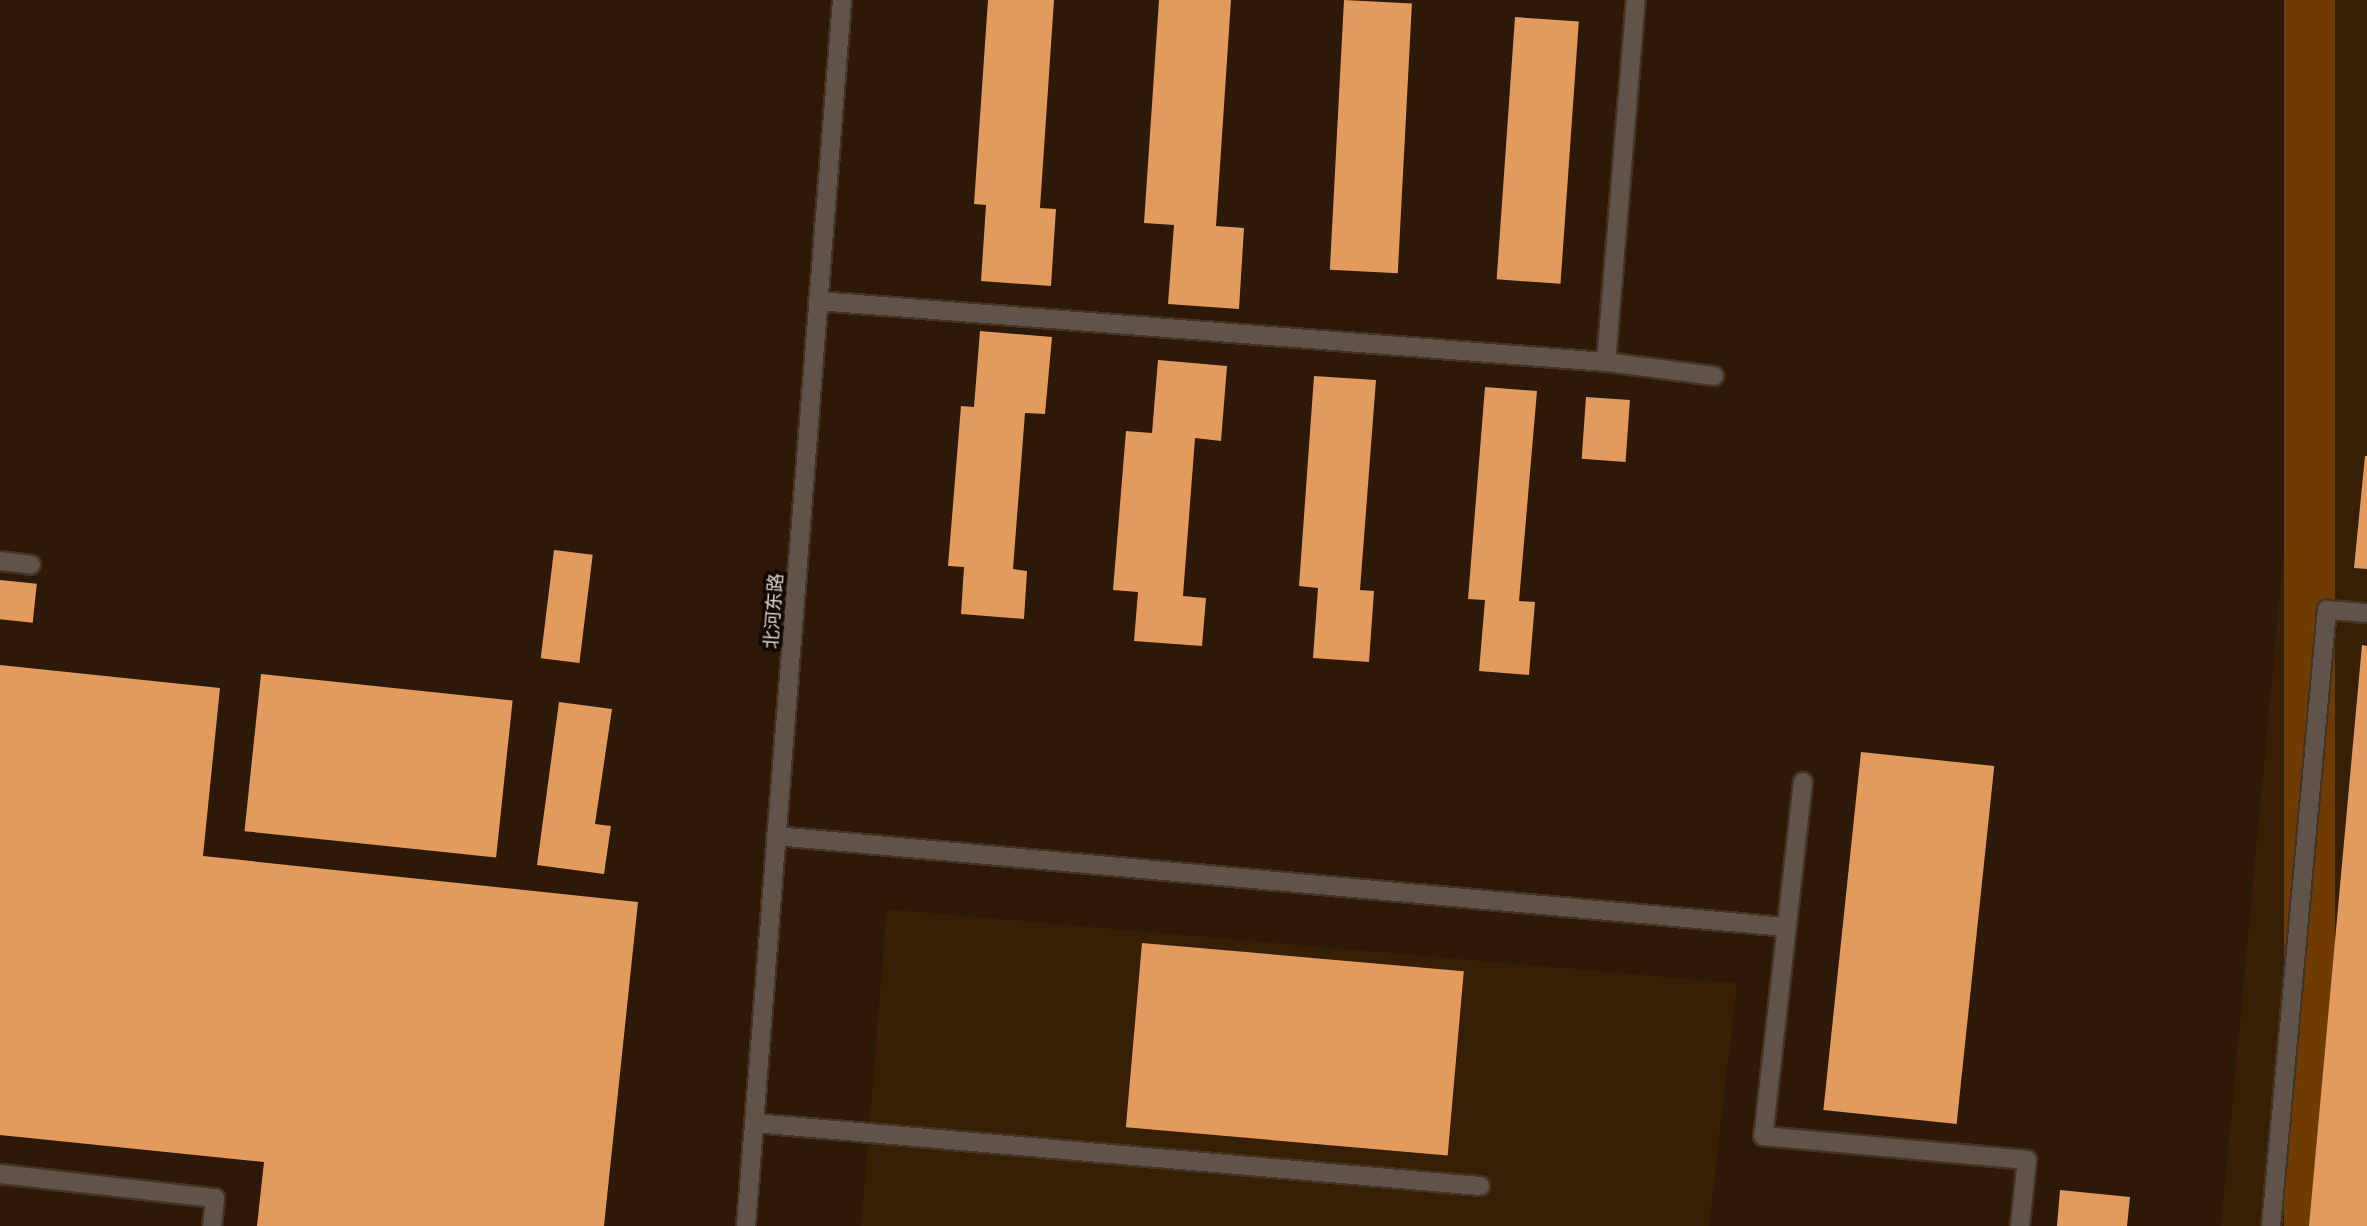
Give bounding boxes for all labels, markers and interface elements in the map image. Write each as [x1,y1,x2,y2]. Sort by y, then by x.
street label: 北河东路 [759,572,787,650]

